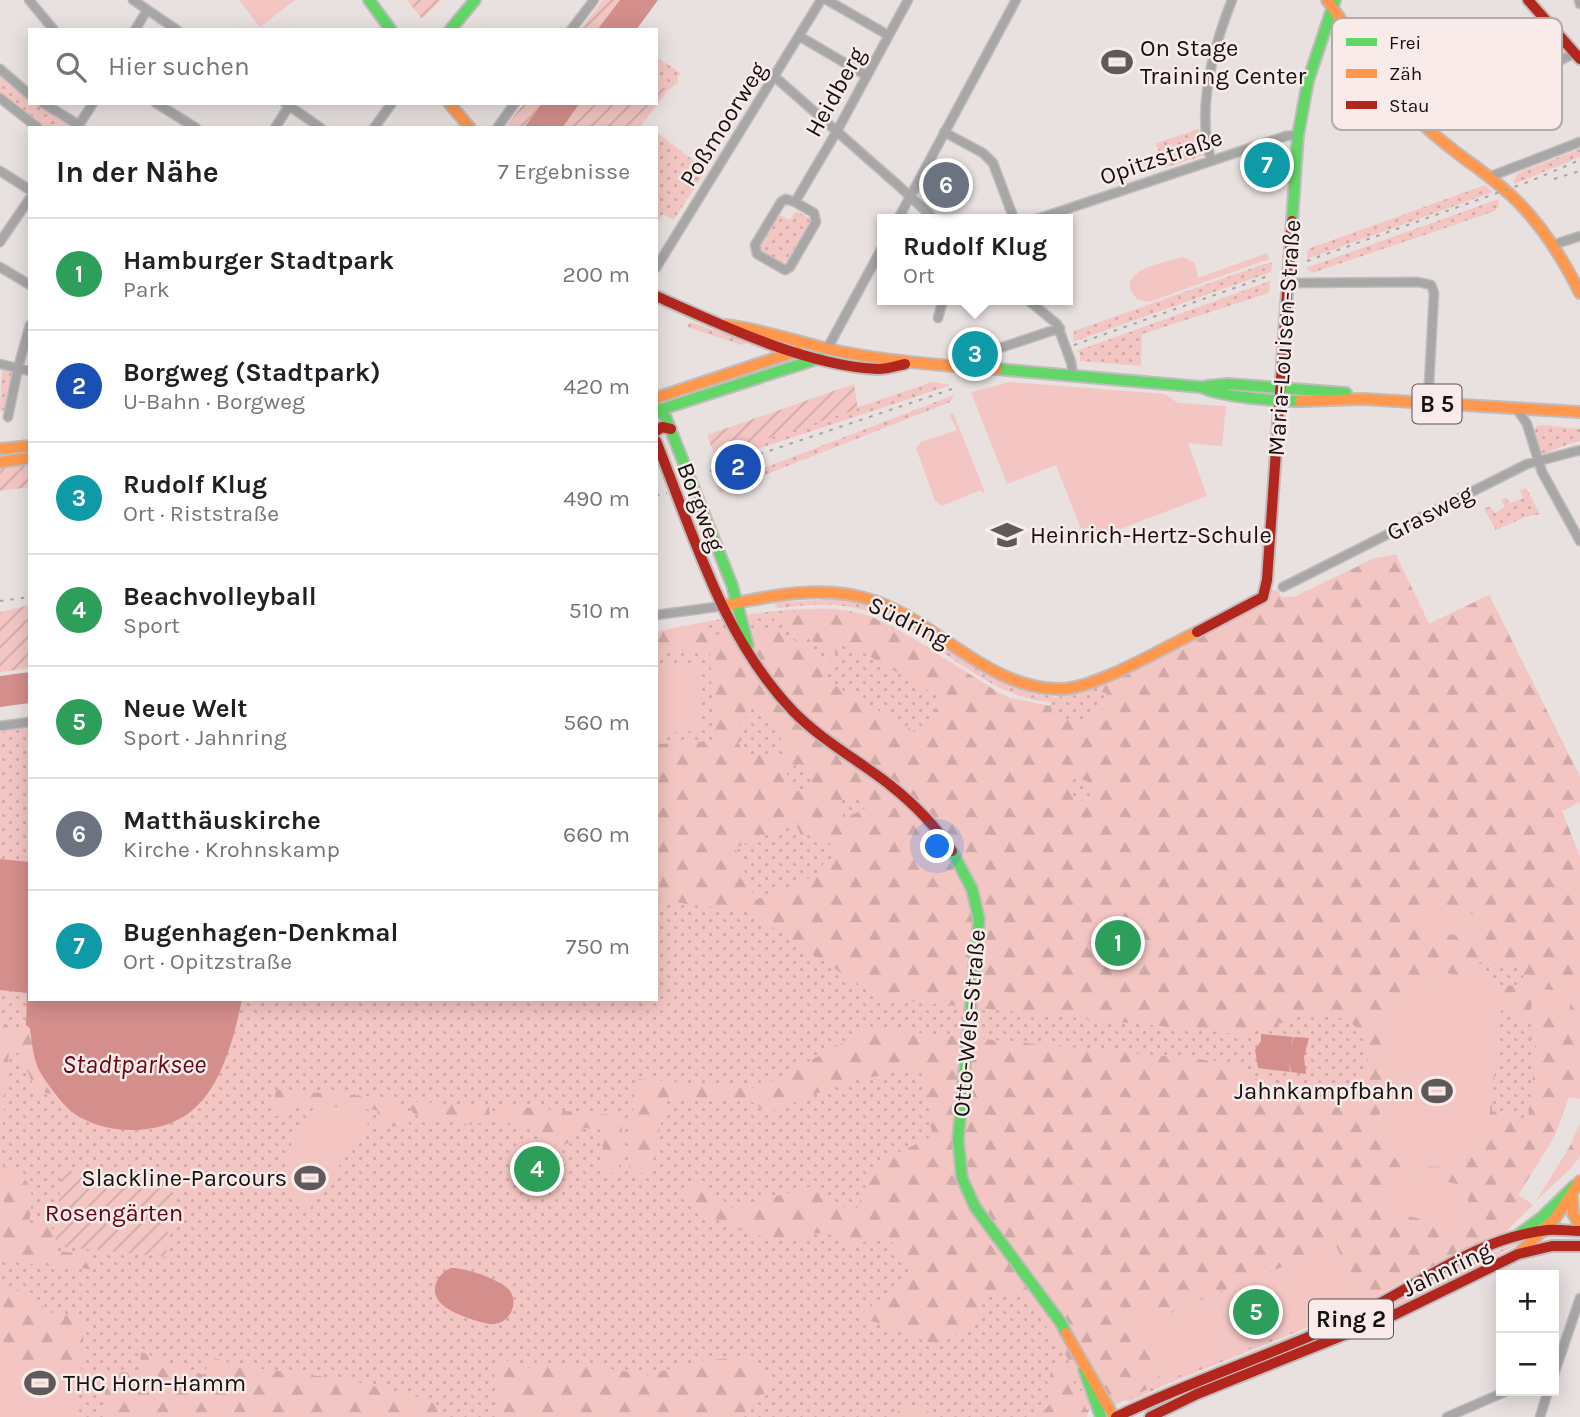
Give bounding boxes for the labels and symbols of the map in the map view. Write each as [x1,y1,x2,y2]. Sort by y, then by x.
legend [1332,18,1562,130]
text: Frei [1389,32,1421,54]
place label: On Stage Training Center [1140,34,1307,90]
street label: Heidberg [799,42,871,142]
sports icon: On Stage Training Center [1100,45,1134,79]
street label: Poßmoorweg [674,56,773,192]
text: Zäh [1389,63,1422,85]
text: Stau [1389,95,1430,117]
street label: Opitzstraße [1096,123,1226,191]
pin: 7 [1244,139,1290,191]
pin: 6 [923,159,969,211]
street label: Maria-Louisen-Straße [1262,219,1306,457]
pin: 3 [952,328,998,380]
road number: B 5 [1412,384,1462,424]
pin: 2 [715,441,761,493]
street label: Borgweg [671,459,731,556]
street label: Grasweg [1382,479,1478,547]
school or university icon: Heinrich-Hertz-Schule [990,518,1024,552]
place label: Heinrich-Hertz-Schule [1030,521,1272,549]
street label: Südring [864,590,955,654]
your location [920,829,954,863]
pin: 1 [1095,917,1141,969]
street label: Otto-Wels-Straße [947,928,991,1118]
water label: Stadtparksee [62,1049,206,1080]
sports icon: Jahnkampfbahn [1420,1074,1454,1108]
place label: Jahnkampfbahn [1234,1077,1414,1105]
pin: 4 [514,1143,560,1195]
sports icon: Slackline-Parcours [293,1161,327,1195]
place label: Slackline-Parcours [81,1164,287,1192]
park label: Rosengärten [45,1199,183,1227]
street label: Jahnring [1398,1235,1497,1303]
pin: 5 [1233,1286,1279,1338]
road number: Ring 2 [1309,1300,1393,1338]
sports icon: THC Horn-Hamm [23,1366,57,1400]
place label: THC Horn-Hamm [63,1369,246,1397]

